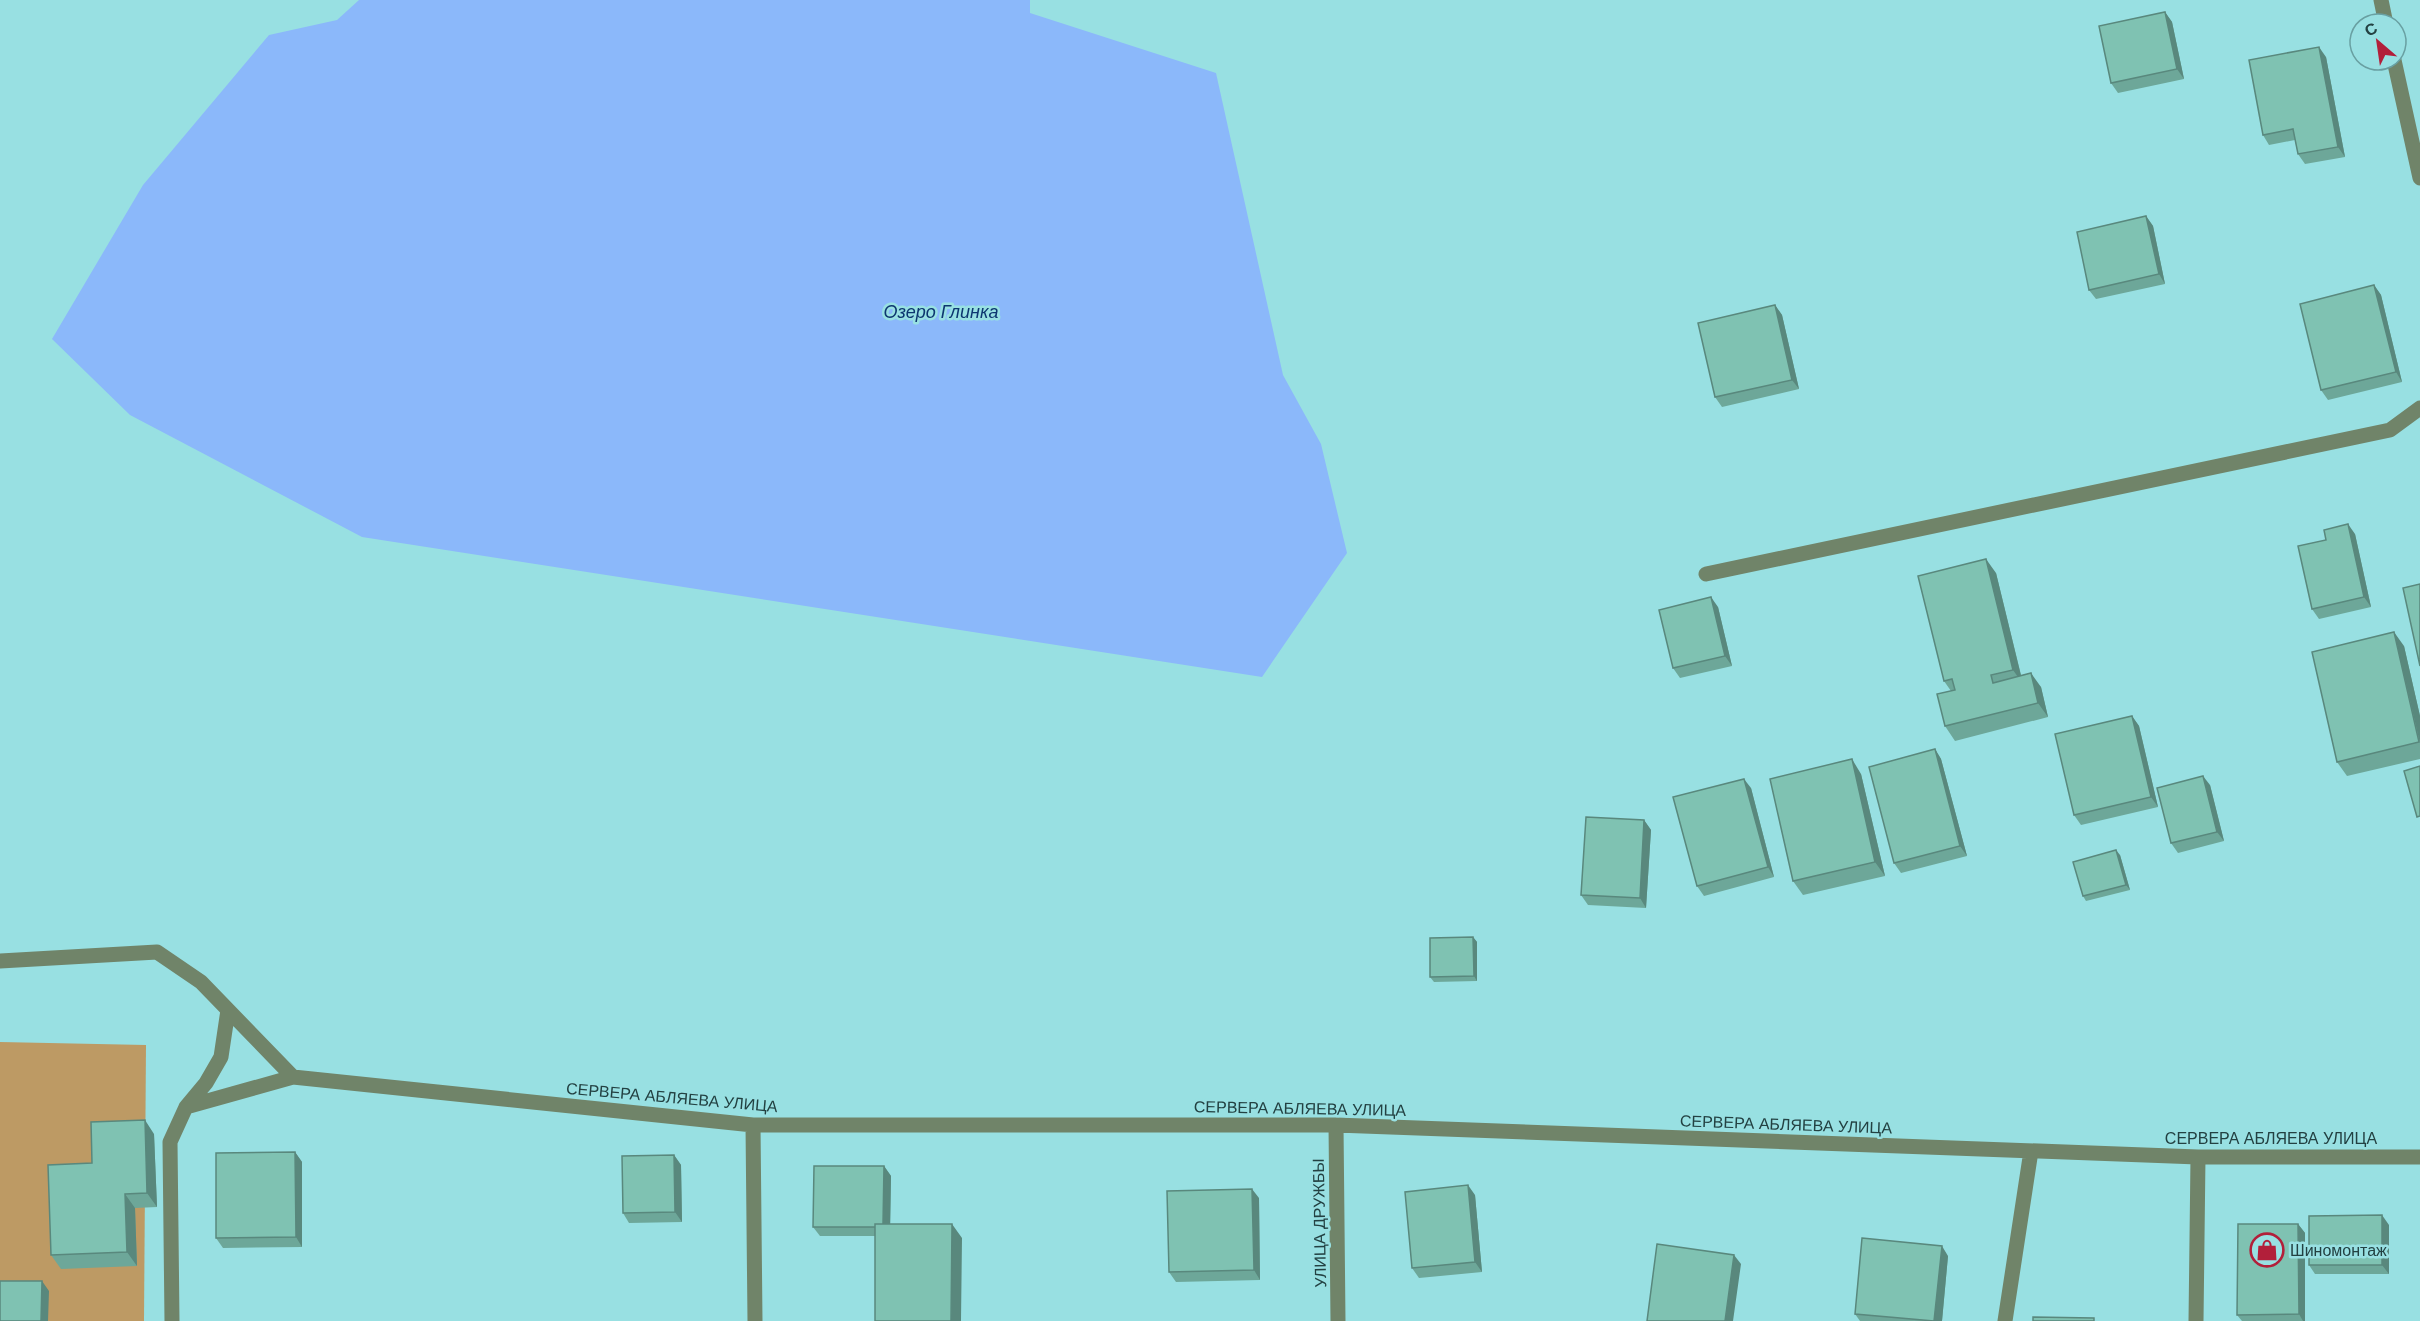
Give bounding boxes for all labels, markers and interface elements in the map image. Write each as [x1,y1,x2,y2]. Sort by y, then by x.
north arrow [2348,12,2408,72]
text: С [2362,19,2381,40]
water label: Озеро Глинка [884,302,998,322]
street label: СЕРВЕРА АБЛЯЕВА УЛИЦА [565,1080,779,1115]
street label: СЕРВЕРА АБЛЯЕВА УЛИЦА [1194,1098,1407,1119]
street label: СЕРВЕРА АБЛЯЕВА УЛИЦА [1680,1112,1893,1137]
street label: СЕРВЕРА АБЛЯЕВА УЛИЦА [2165,1130,2377,1147]
street label: УЛИЦА ДРУЖБЫ [1310,1158,1329,1288]
shop icon: Шиномонтаж [2249,1232,2285,1268]
place label: Шиномонтаж [2290,1242,2387,1259]

